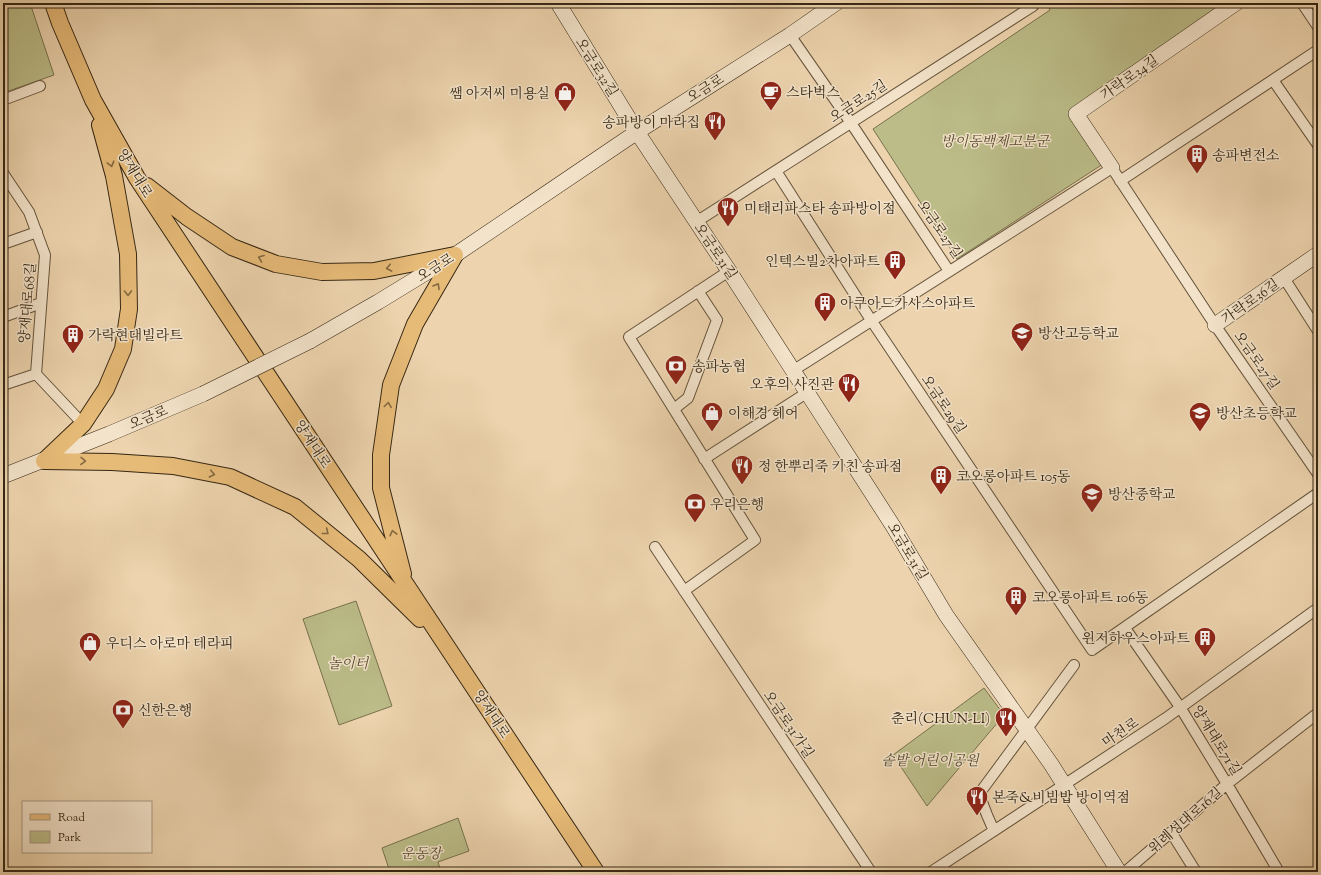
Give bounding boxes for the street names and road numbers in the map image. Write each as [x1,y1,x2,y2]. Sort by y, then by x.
street label: 오금로32길 [569,35,621,101]
street label: 가락로34길 [1097,51,1163,106]
street label: 오금로 [684,70,729,109]
street label: 오금로25길 [826,76,892,129]
street label: 양재대로 [111,146,156,203]
street label: 오금로27길 [911,197,966,264]
street label: 오금로31길 [688,220,741,284]
street label: 오금로 [414,249,459,288]
street label: 양재대로68길 [15,262,43,345]
street label: 가락로36길 [1218,275,1284,330]
street label: 오금로27길 [1228,328,1283,395]
street label: 오금로29길 [915,372,969,439]
street label: 오금로 [126,402,172,436]
street label: 양재대로 [288,417,335,474]
street label: 오금로31길 [881,519,931,585]
street label: 양재대로 [467,687,514,744]
street label: 오금로31가길 [757,687,817,763]
street label: 양재대로71길 [1186,702,1245,780]
street label: 마천로 [1099,714,1144,753]
street label: 위례성대로16길 [1145,783,1228,860]

